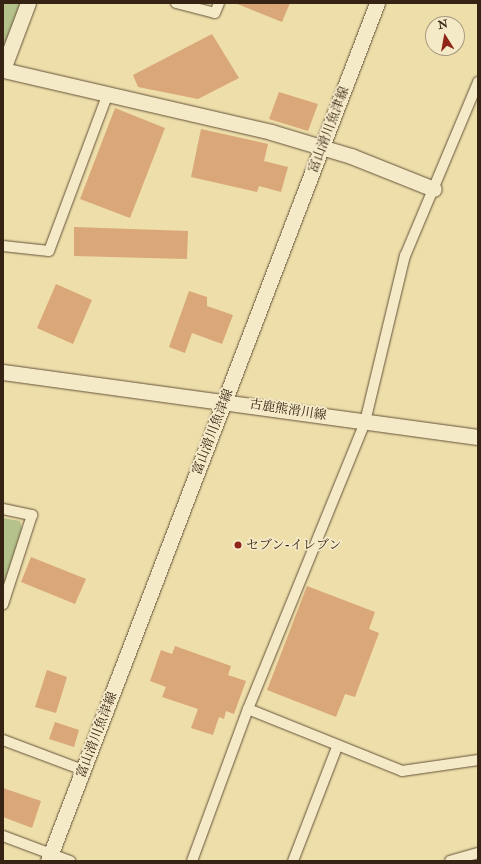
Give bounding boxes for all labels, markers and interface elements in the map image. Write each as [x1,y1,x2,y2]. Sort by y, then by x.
north arrow [425,16,465,56]
text: N [437,17,449,32]
street label: 富山滑川魚津線 [305,85,353,175]
street label: 富山滑川魚津線 [189,387,237,477]
street label: 古鹿熊滑川線 [248,396,328,424]
place label: セブン-イレブン [246,537,342,553]
marker: セブン-イレブン [233,540,243,550]
street label: 富山滑川魚津線 [73,690,121,780]

